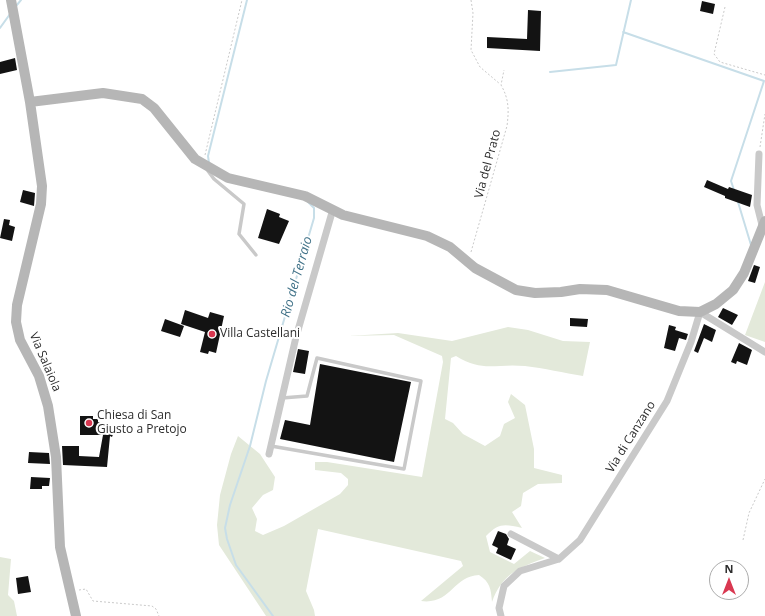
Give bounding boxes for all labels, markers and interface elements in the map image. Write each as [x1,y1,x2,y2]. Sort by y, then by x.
street label: Via del Prato [472,128,504,200]
water label: Rio del Terraio [278,235,316,319]
place label: Villa Castellani [220,327,300,341]
marker: Villa Castellani [207,329,217,339]
street label: Via Salaiola [26,330,64,394]
street label: Via di Canzano [603,398,659,476]
place label: Chiesa di San Giusto a Pretojo [97,409,187,437]
marker: Chiesa di San Giusto a Pretojo [84,418,94,428]
north arrow [709,560,749,600]
text: N [725,561,733,576]

